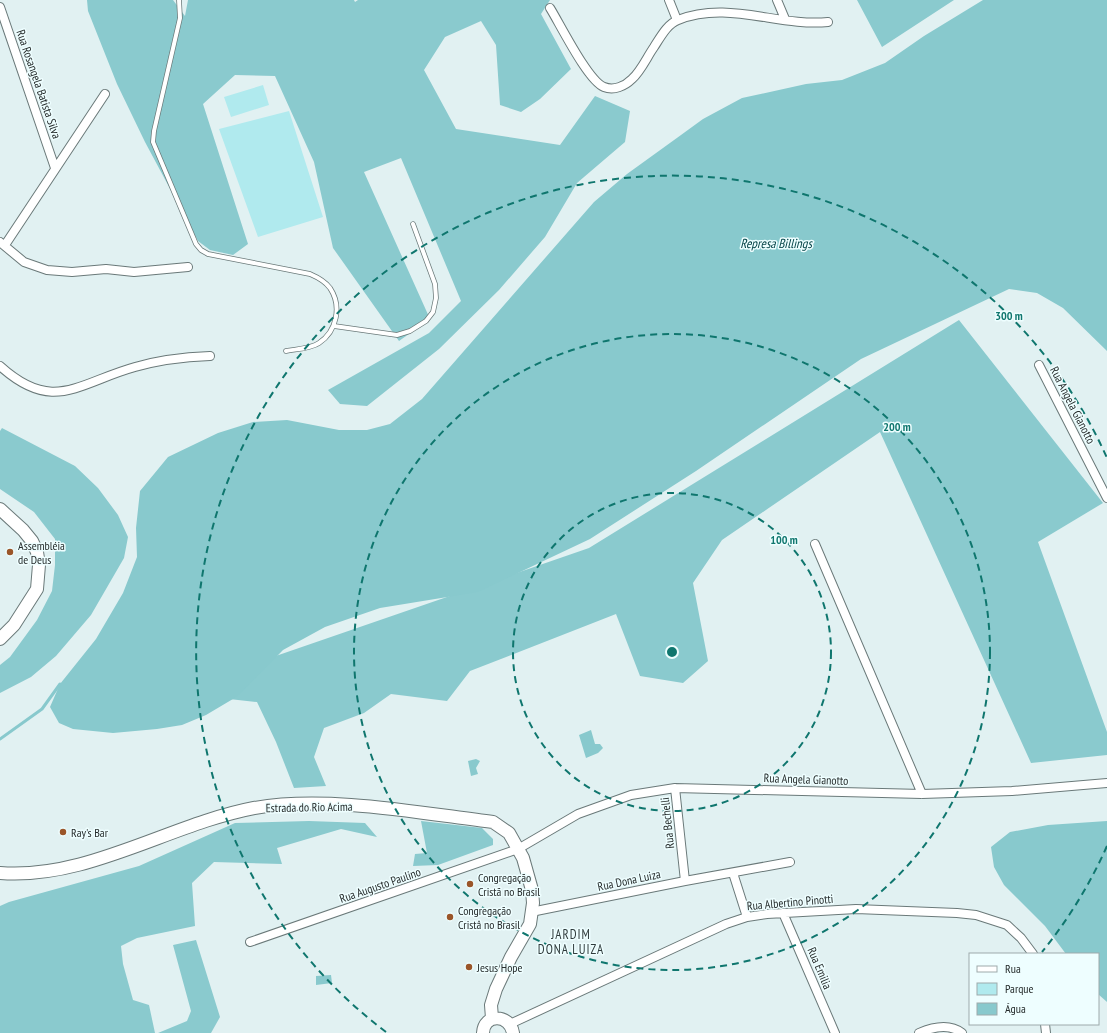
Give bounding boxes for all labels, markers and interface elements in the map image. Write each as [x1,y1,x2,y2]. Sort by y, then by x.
street label: Rua Rosangela Batista Silva [13,28,65,141]
water label: Represa Billings [740,235,813,252]
text: 300 m [995,308,1023,323]
street label: Rua Angela Gianotto [1047,364,1099,446]
text: 200 m [883,419,911,434]
text: 100 m [770,532,798,547]
place label: Assembléia de Deus [18,538,65,567]
marker: Assembléia de Deus [5,547,15,557]
centre of rings [665,645,679,659]
street label: Rua Angela Gianotto [763,770,849,788]
street label: Rua Bechelli [657,797,677,849]
street label: Estrada do Rio Acima [265,799,353,815]
place label: Ray's Bar [71,825,109,840]
marker: Ray's Bar [58,827,68,837]
street label: Rua Augusto Paulino [337,864,423,906]
street label: Rua Dona Luiza [596,866,662,894]
place label: Congregação Cristã no Brasil [478,870,540,899]
marker: Congregação Cristã no Brasil [465,879,475,889]
street label: Rua Albertino Pinotti [746,891,834,913]
place label: Congregação Cristâ no Brasil [458,903,520,932]
marker: Congregação Cristâ no Brasil [445,912,455,922]
district label: JARDIM DONA LUIZA [538,926,604,958]
street label: Rua Emilia [804,945,836,991]
legend [969,953,1099,1025]
place label: Jesus Hope [476,960,523,975]
text: Rua [1005,961,1021,976]
marker: Jesus Hope [464,962,474,972]
text: Parque [1005,981,1034,996]
text: Água [1005,1001,1026,1016]

